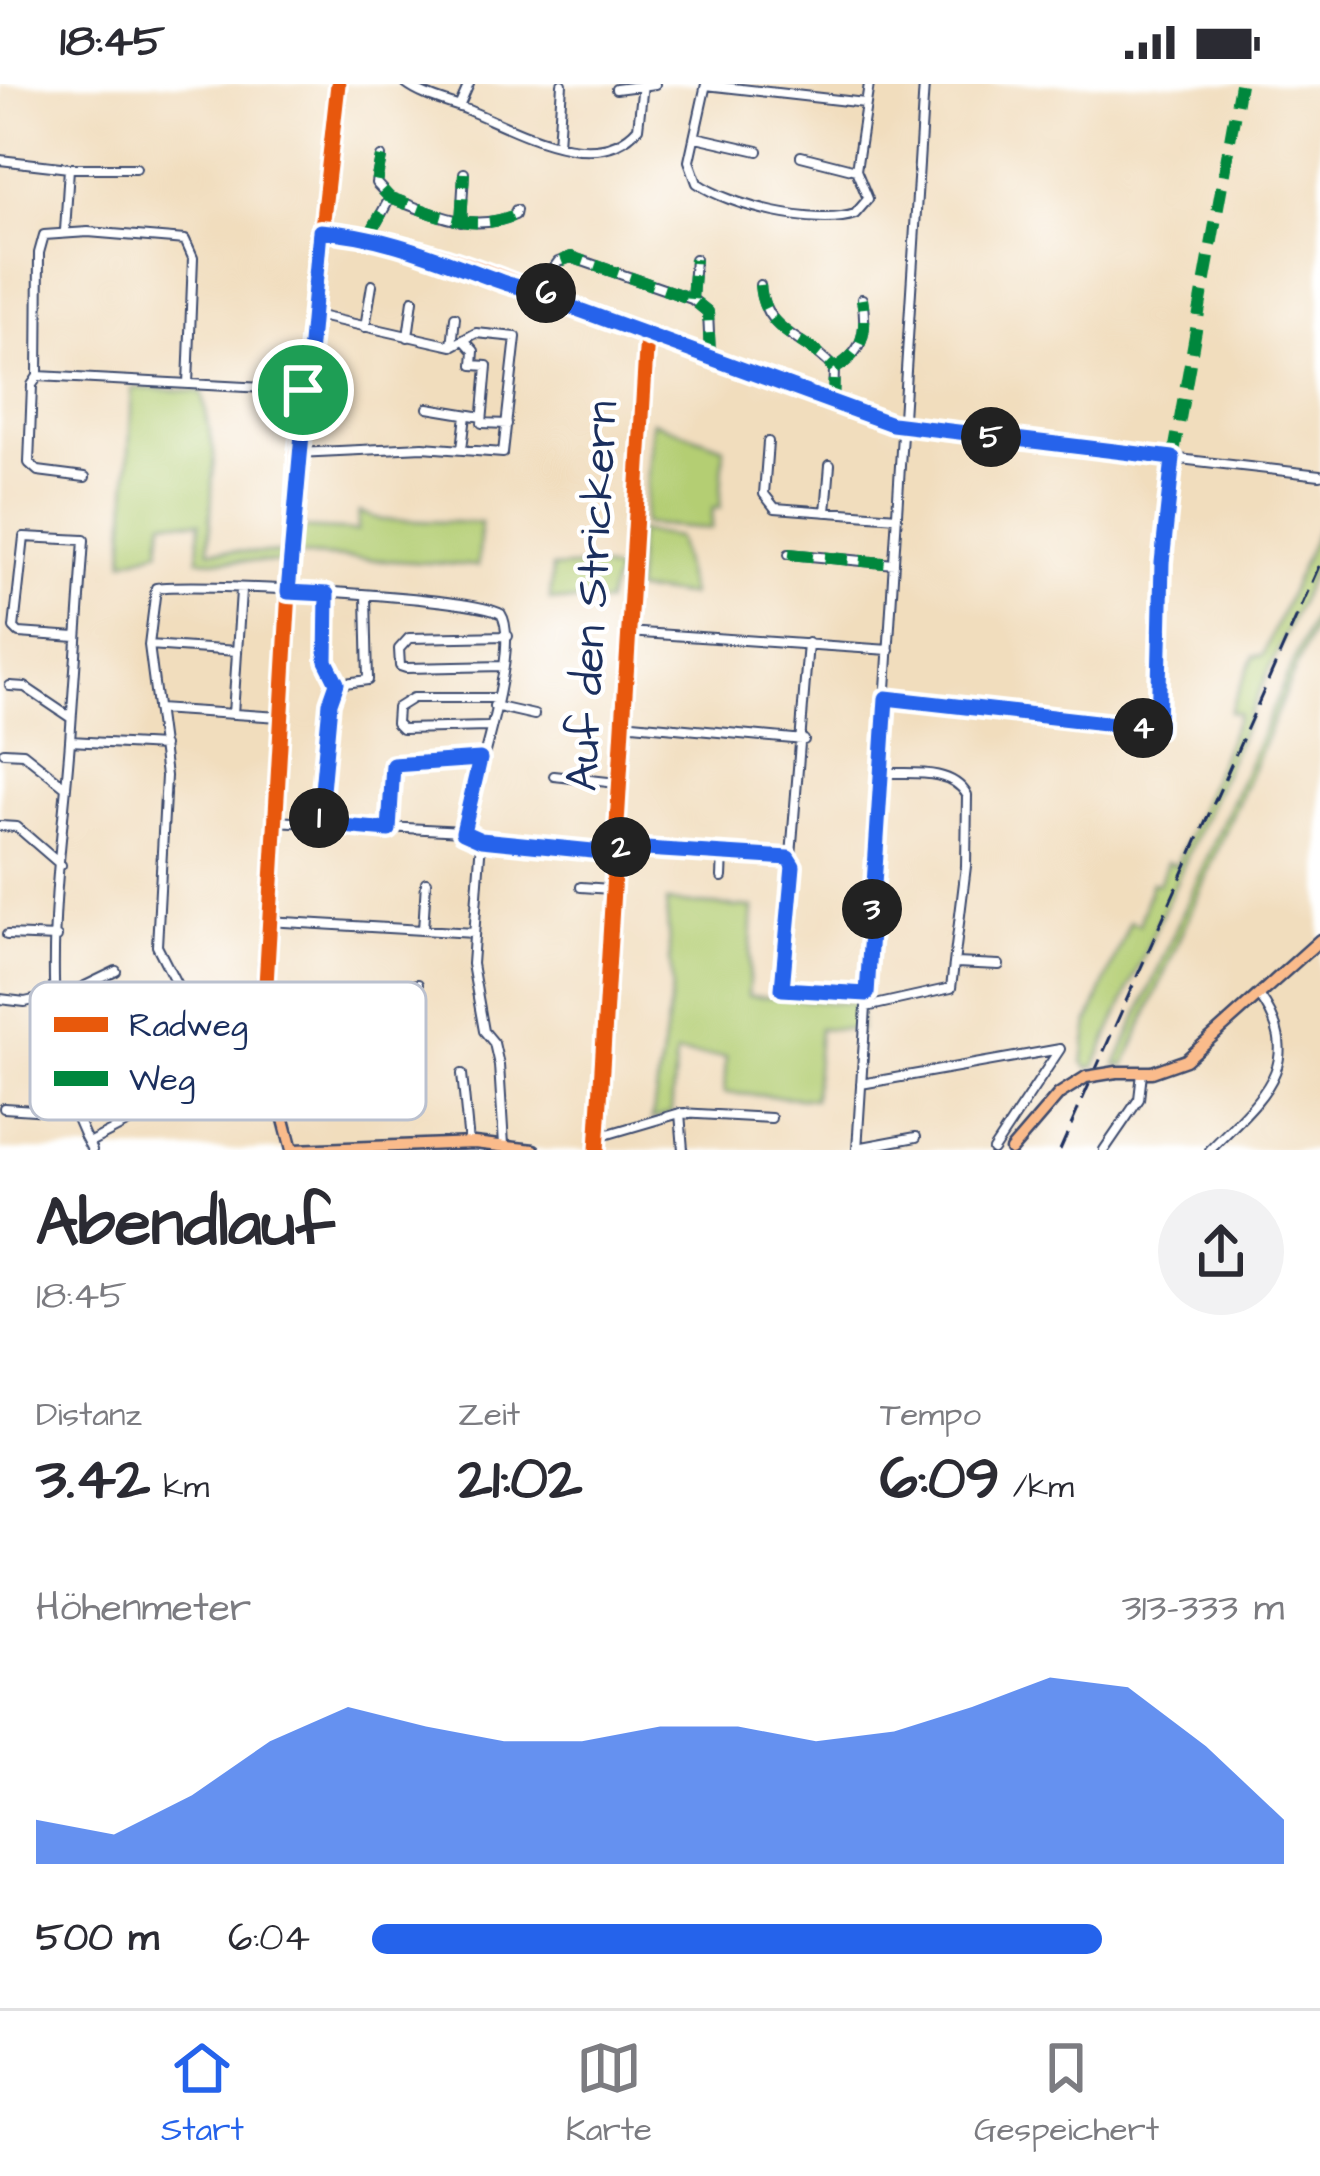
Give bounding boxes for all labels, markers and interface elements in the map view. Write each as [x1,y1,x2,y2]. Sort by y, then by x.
text: 18:45 [60,11,165,73]
pin: 6 [516,263,576,323]
text: 6 [536,270,556,316]
pin [252,339,354,441]
icon: arrive [270,357,336,423]
street label: Auf den Strickern [552,399,634,793]
pin: 5 [961,407,1021,467]
text: 5 [979,414,1003,460]
pin: 4 [1113,698,1173,758]
text: 4 [1132,705,1154,751]
pin: 1 [289,788,349,848]
text: 1 [317,795,321,841]
pin: 2 [591,817,651,877]
text: 2 [612,824,630,870]
pin: 3 [842,879,902,939]
text: 3 [864,886,880,932]
legend [30,982,426,1120]
text: Radweg [129,1003,248,1051]
text: Weg [129,1057,195,1105]
text: Abendlauf [36,1179,335,1271]
button: share [1158,1189,1284,1315]
text: 18:45 [36,1270,127,1324]
text: Distanz [36,1392,142,1438]
text: Zeit [458,1392,520,1438]
text: Tempo [880,1392,981,1438]
text: 3.42 [36,1438,150,1521]
text: 21:02 [458,1438,582,1521]
text: 6:09 [880,1438,1000,1521]
text: km [150,1464,209,1510]
text: /km [1000,1464,1074,1510]
text: Höhenmeter [36,1582,251,1636]
text: 313–333 m [1122,1582,1284,1636]
text: 500 m [36,1912,159,1966]
text: 6:04 [228,1912,310,1966]
tab: Start [161,2035,244,2153]
tab: Karte [566,2035,652,2153]
tab: Gespeichert [974,2035,1159,2153]

